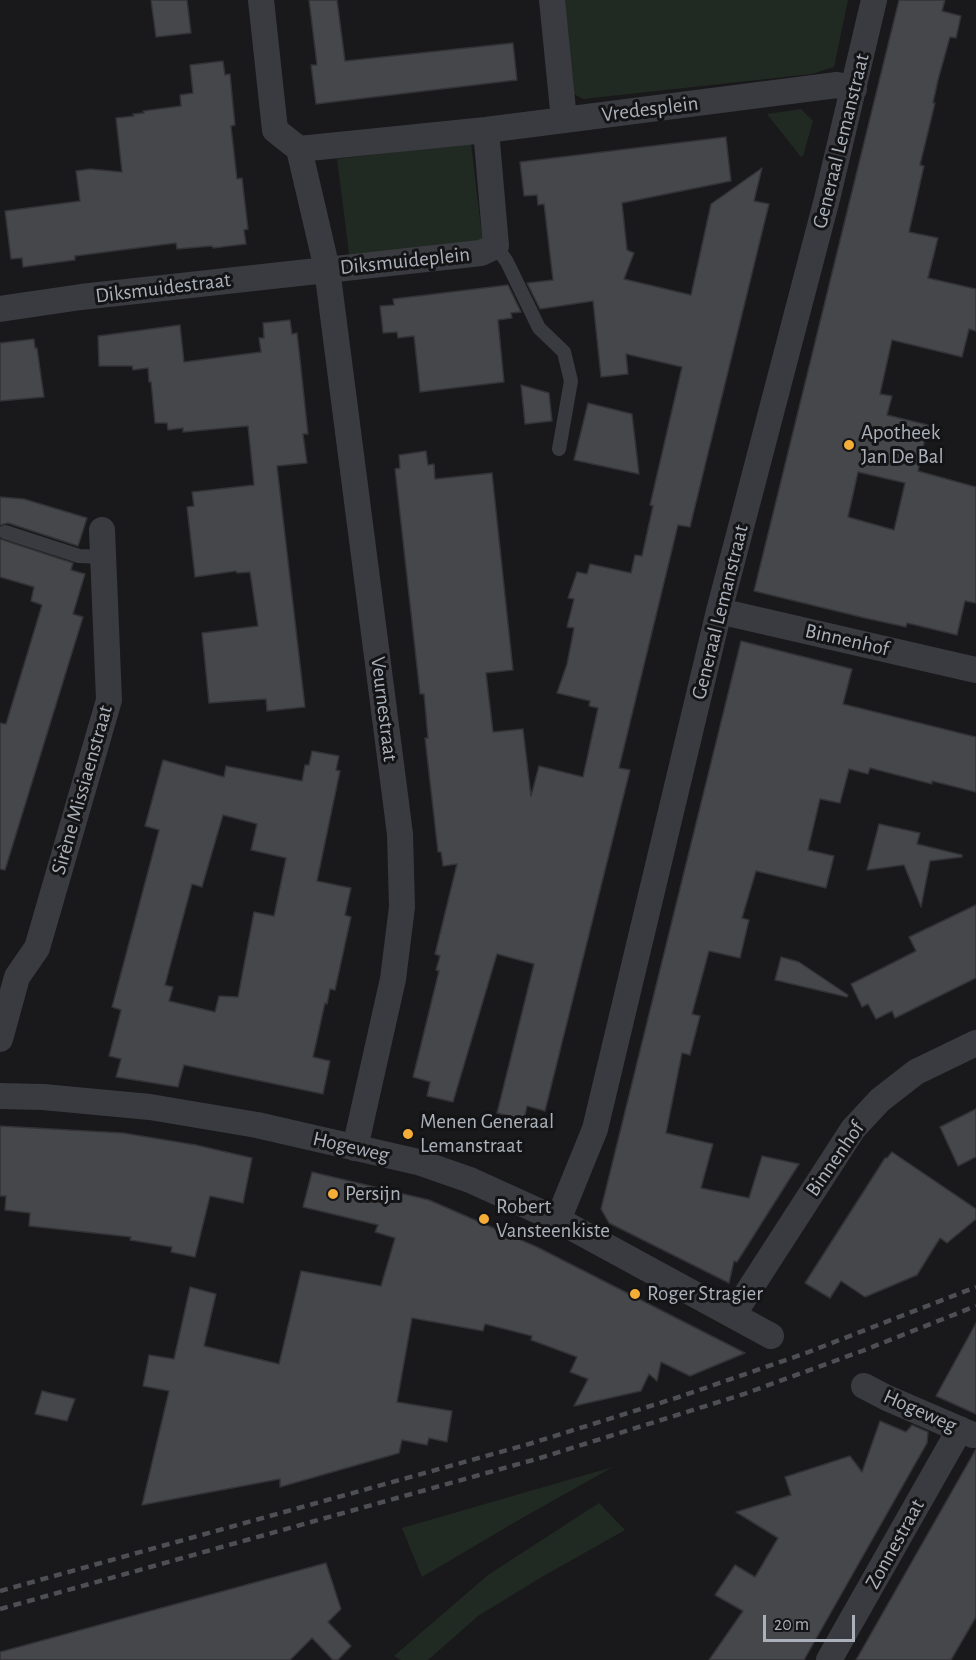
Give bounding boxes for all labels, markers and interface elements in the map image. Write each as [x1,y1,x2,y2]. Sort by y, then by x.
street label: Generaal Lemanstraat [807,51,875,231]
street label: Vredesplein [600,91,700,127]
street label: Diksmuideplein [339,242,471,280]
street label: Diksmuidestraat [94,267,232,309]
place label: Apotheek Jan De Bal [861,420,944,470]
marker: Apotheek Jan De Bal [842,438,856,452]
street label: Generaal Lemanstraat [686,522,754,702]
street label: Binnenhof [803,618,891,662]
street label: Veurnestraat [365,655,403,763]
street label: Sirène Missiaenstraat [46,702,118,878]
place label: Menen Generaal Lemanstraat [420,1109,554,1159]
street label: Binnenhof [800,1117,870,1201]
street label: Hogeweg [310,1126,392,1168]
marker: Menen Generaal Lemanstraat [401,1127,415,1141]
place label: Persijn [345,1181,401,1207]
marker: Persijn [326,1187,340,1201]
place label: Robert Vansteenkiste [496,1194,610,1244]
marker: Robert Vansteenkiste [477,1212,491,1226]
place label: Roger Stragier [647,1281,763,1307]
marker: Roger Stragier [628,1287,642,1301]
street label: Hogeweg [879,1384,961,1438]
street label: Zonnestraat [860,1495,930,1593]
scale bar [766,1603,858,1641]
text: 20 m [774,1616,809,1634]

